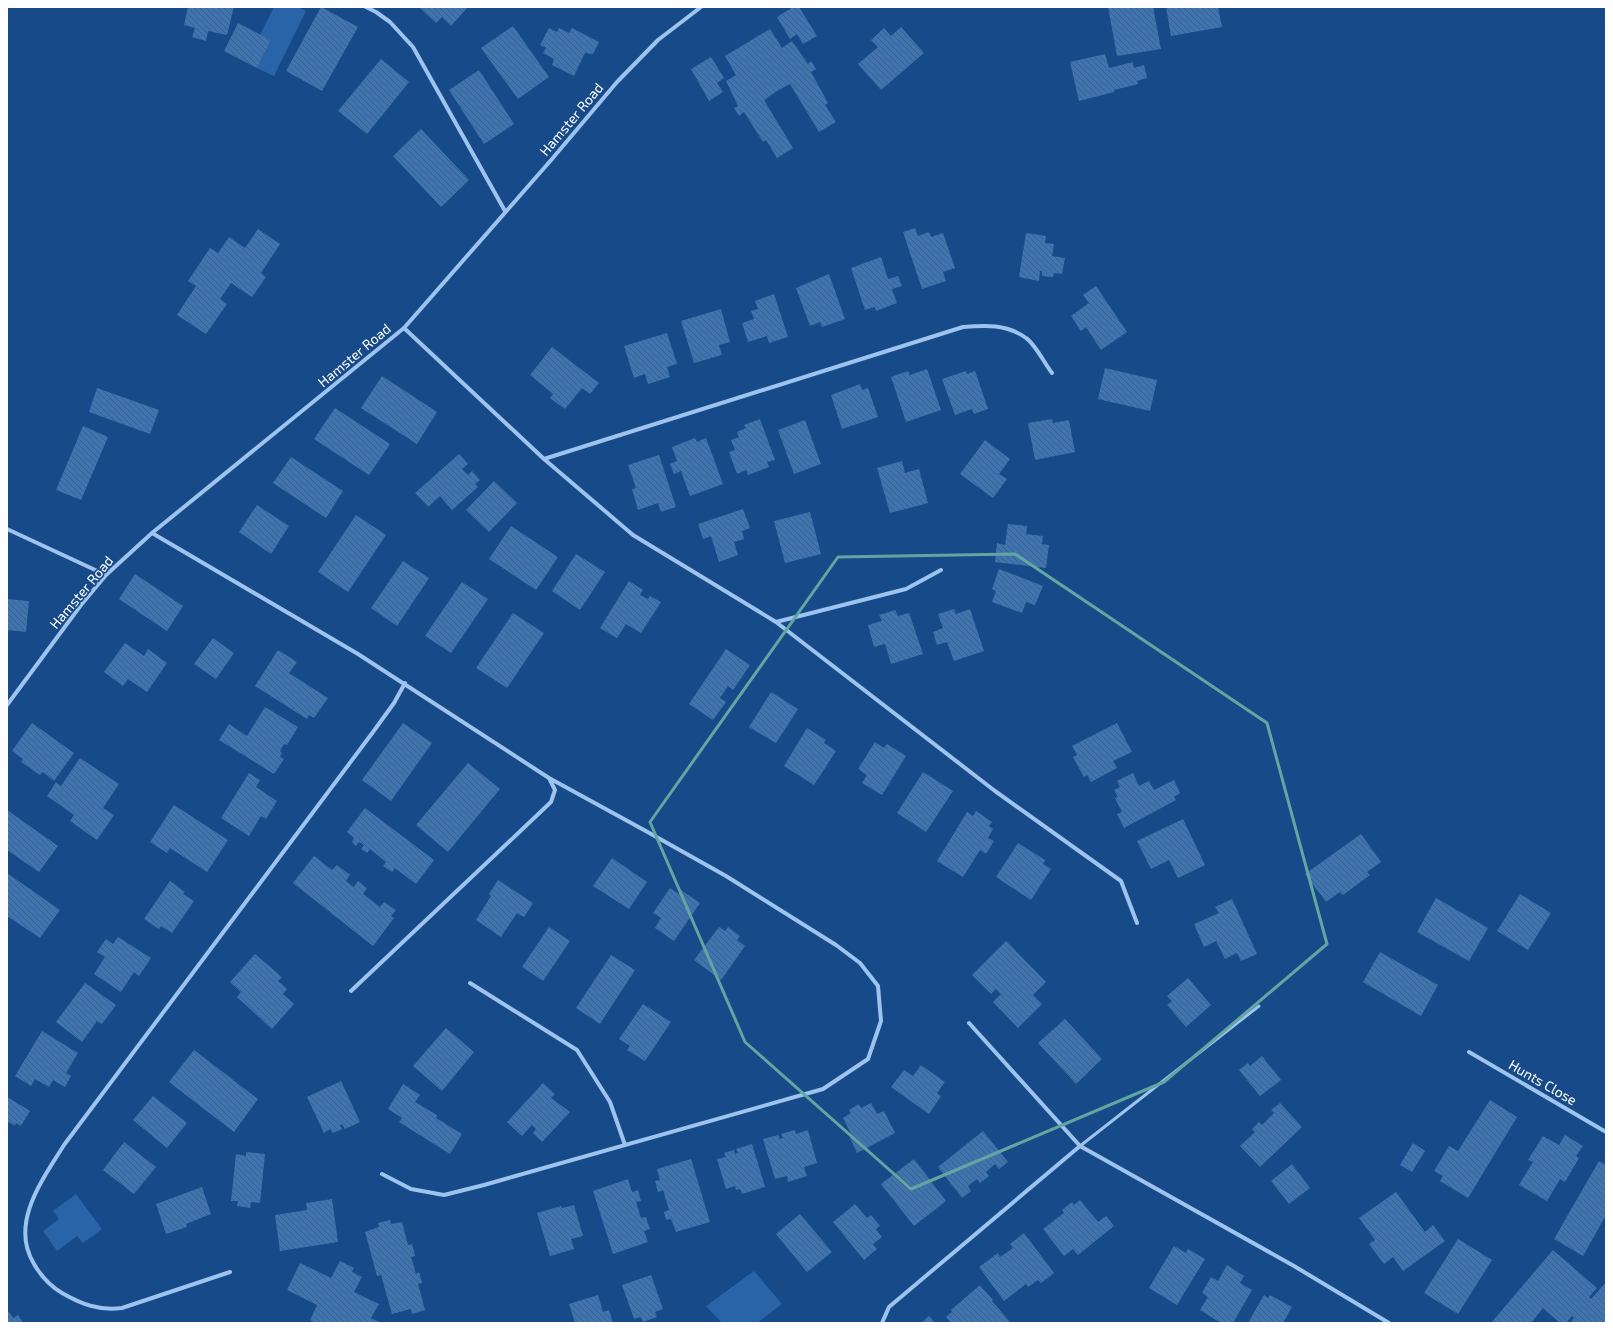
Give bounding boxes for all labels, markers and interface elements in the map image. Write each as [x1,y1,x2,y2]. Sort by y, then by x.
street label: Hamster Road [536,79,606,159]
street label: Hamster Road [314,320,394,390]
street label: Hamster Road [46,552,116,632]
street label: Hunts Close [1506,1056,1580,1108]

